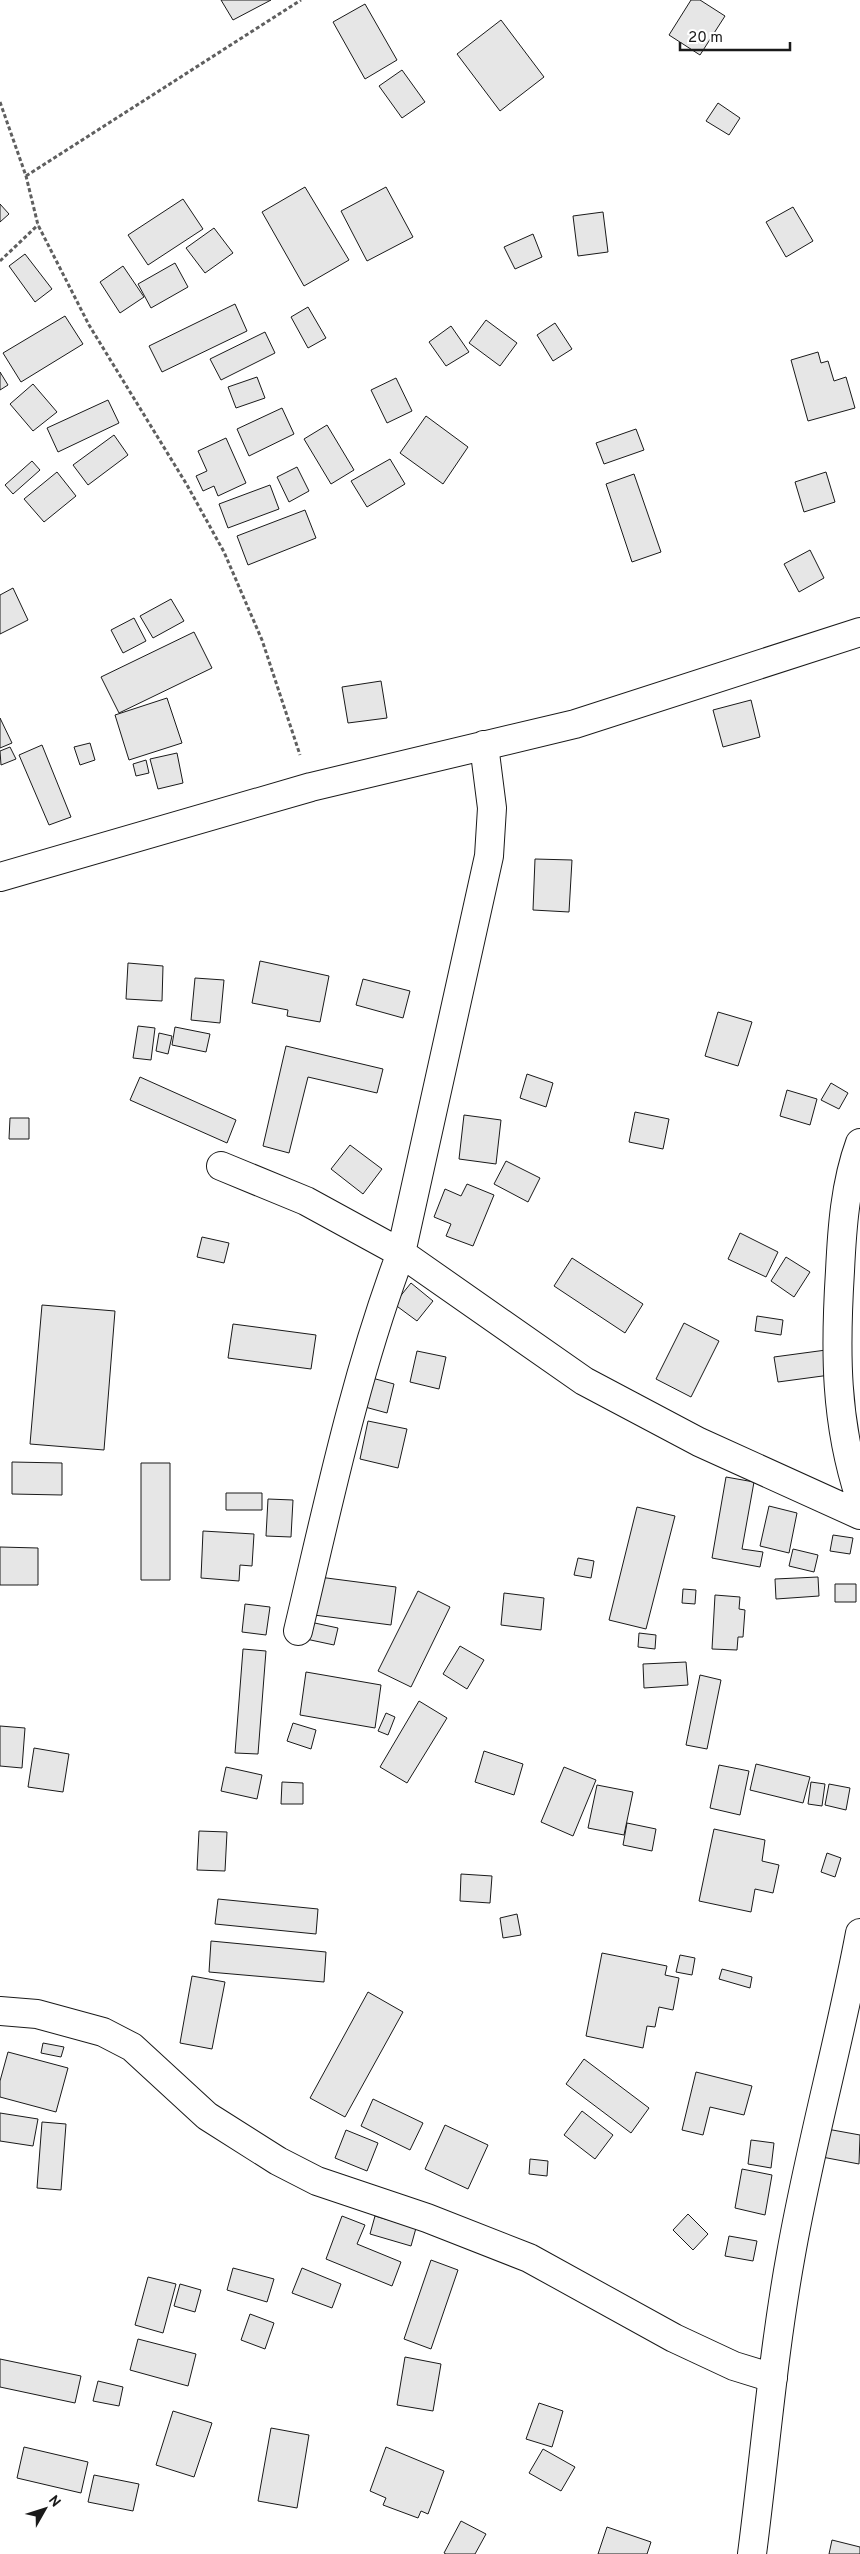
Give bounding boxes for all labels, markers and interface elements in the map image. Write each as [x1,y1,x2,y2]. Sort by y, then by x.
scale bar [680,20,790,52]
text: 20 m [688,29,723,48]
north arrow [20,2484,70,2534]
text: N [44,2493,64,2511]

